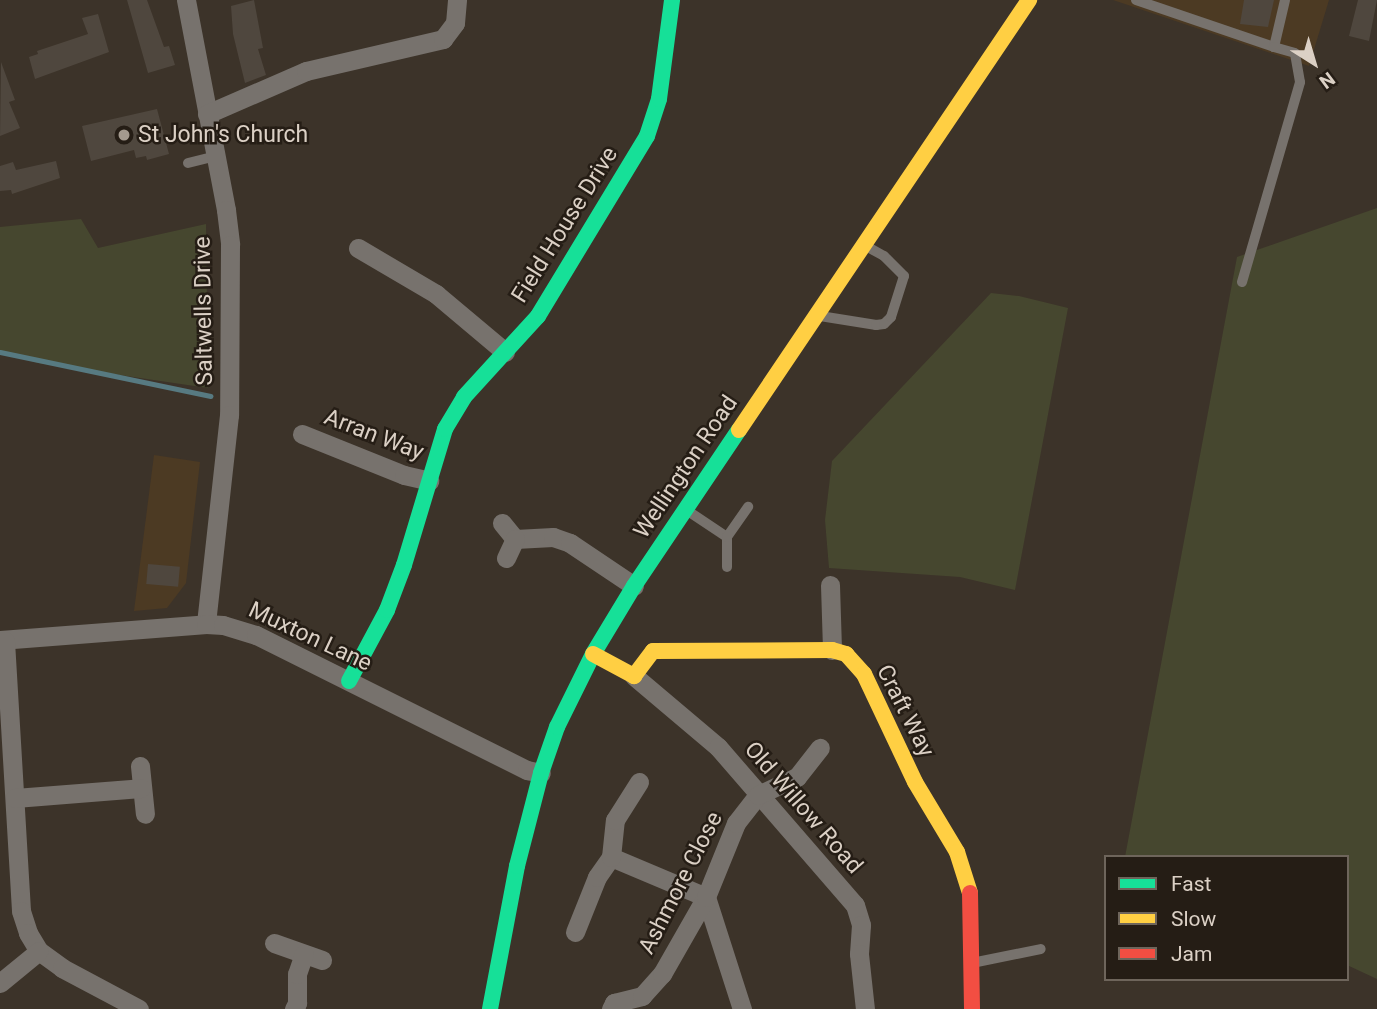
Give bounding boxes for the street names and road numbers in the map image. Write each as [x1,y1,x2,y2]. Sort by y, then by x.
street label: Field House Drive [506,142,624,308]
street label: Saltwells Drive [189,236,219,386]
street label: Wellington Road [628,390,744,544]
street label: Arran Way [320,403,428,467]
street label: Muxton Lane [244,596,376,678]
street label: Craft Way [870,660,940,762]
street label: Old Willow Road [738,736,868,880]
street label: Ashmore Close [633,807,729,959]

